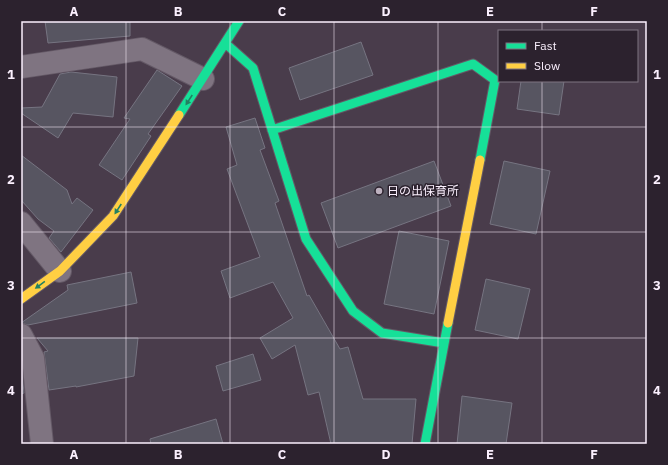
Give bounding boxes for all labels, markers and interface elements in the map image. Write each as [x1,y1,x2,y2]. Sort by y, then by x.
text: A [70,3,79,20]
text: B [174,3,183,20]
text: C [278,3,287,20]
text: D [381,3,391,20]
text: E [486,3,494,20]
text: F [590,3,598,20]
legend [498,30,638,82]
text: Fast [534,38,557,53]
text: Slow [534,58,560,73]
text: 1 [7,66,15,83]
text: 1 [653,66,661,83]
one-way arrow [185,95,193,105]
text: 2 [7,171,15,188]
text: 2 [653,171,661,188]
place label: 日の出保育所 [387,183,459,198]
marker: 日の出保育所 [374,186,384,196]
one-way arrow [114,203,121,214]
text: 3 [7,277,15,294]
text: 3 [653,277,661,294]
one-way arrow [35,280,46,289]
text: 4 [7,382,15,399]
text: 4 [653,382,661,399]
text: A [70,446,79,463]
text: B [174,446,183,463]
text: C [278,446,287,463]
text: D [381,446,391,463]
text: E [486,446,494,463]
text: F [590,446,598,463]

